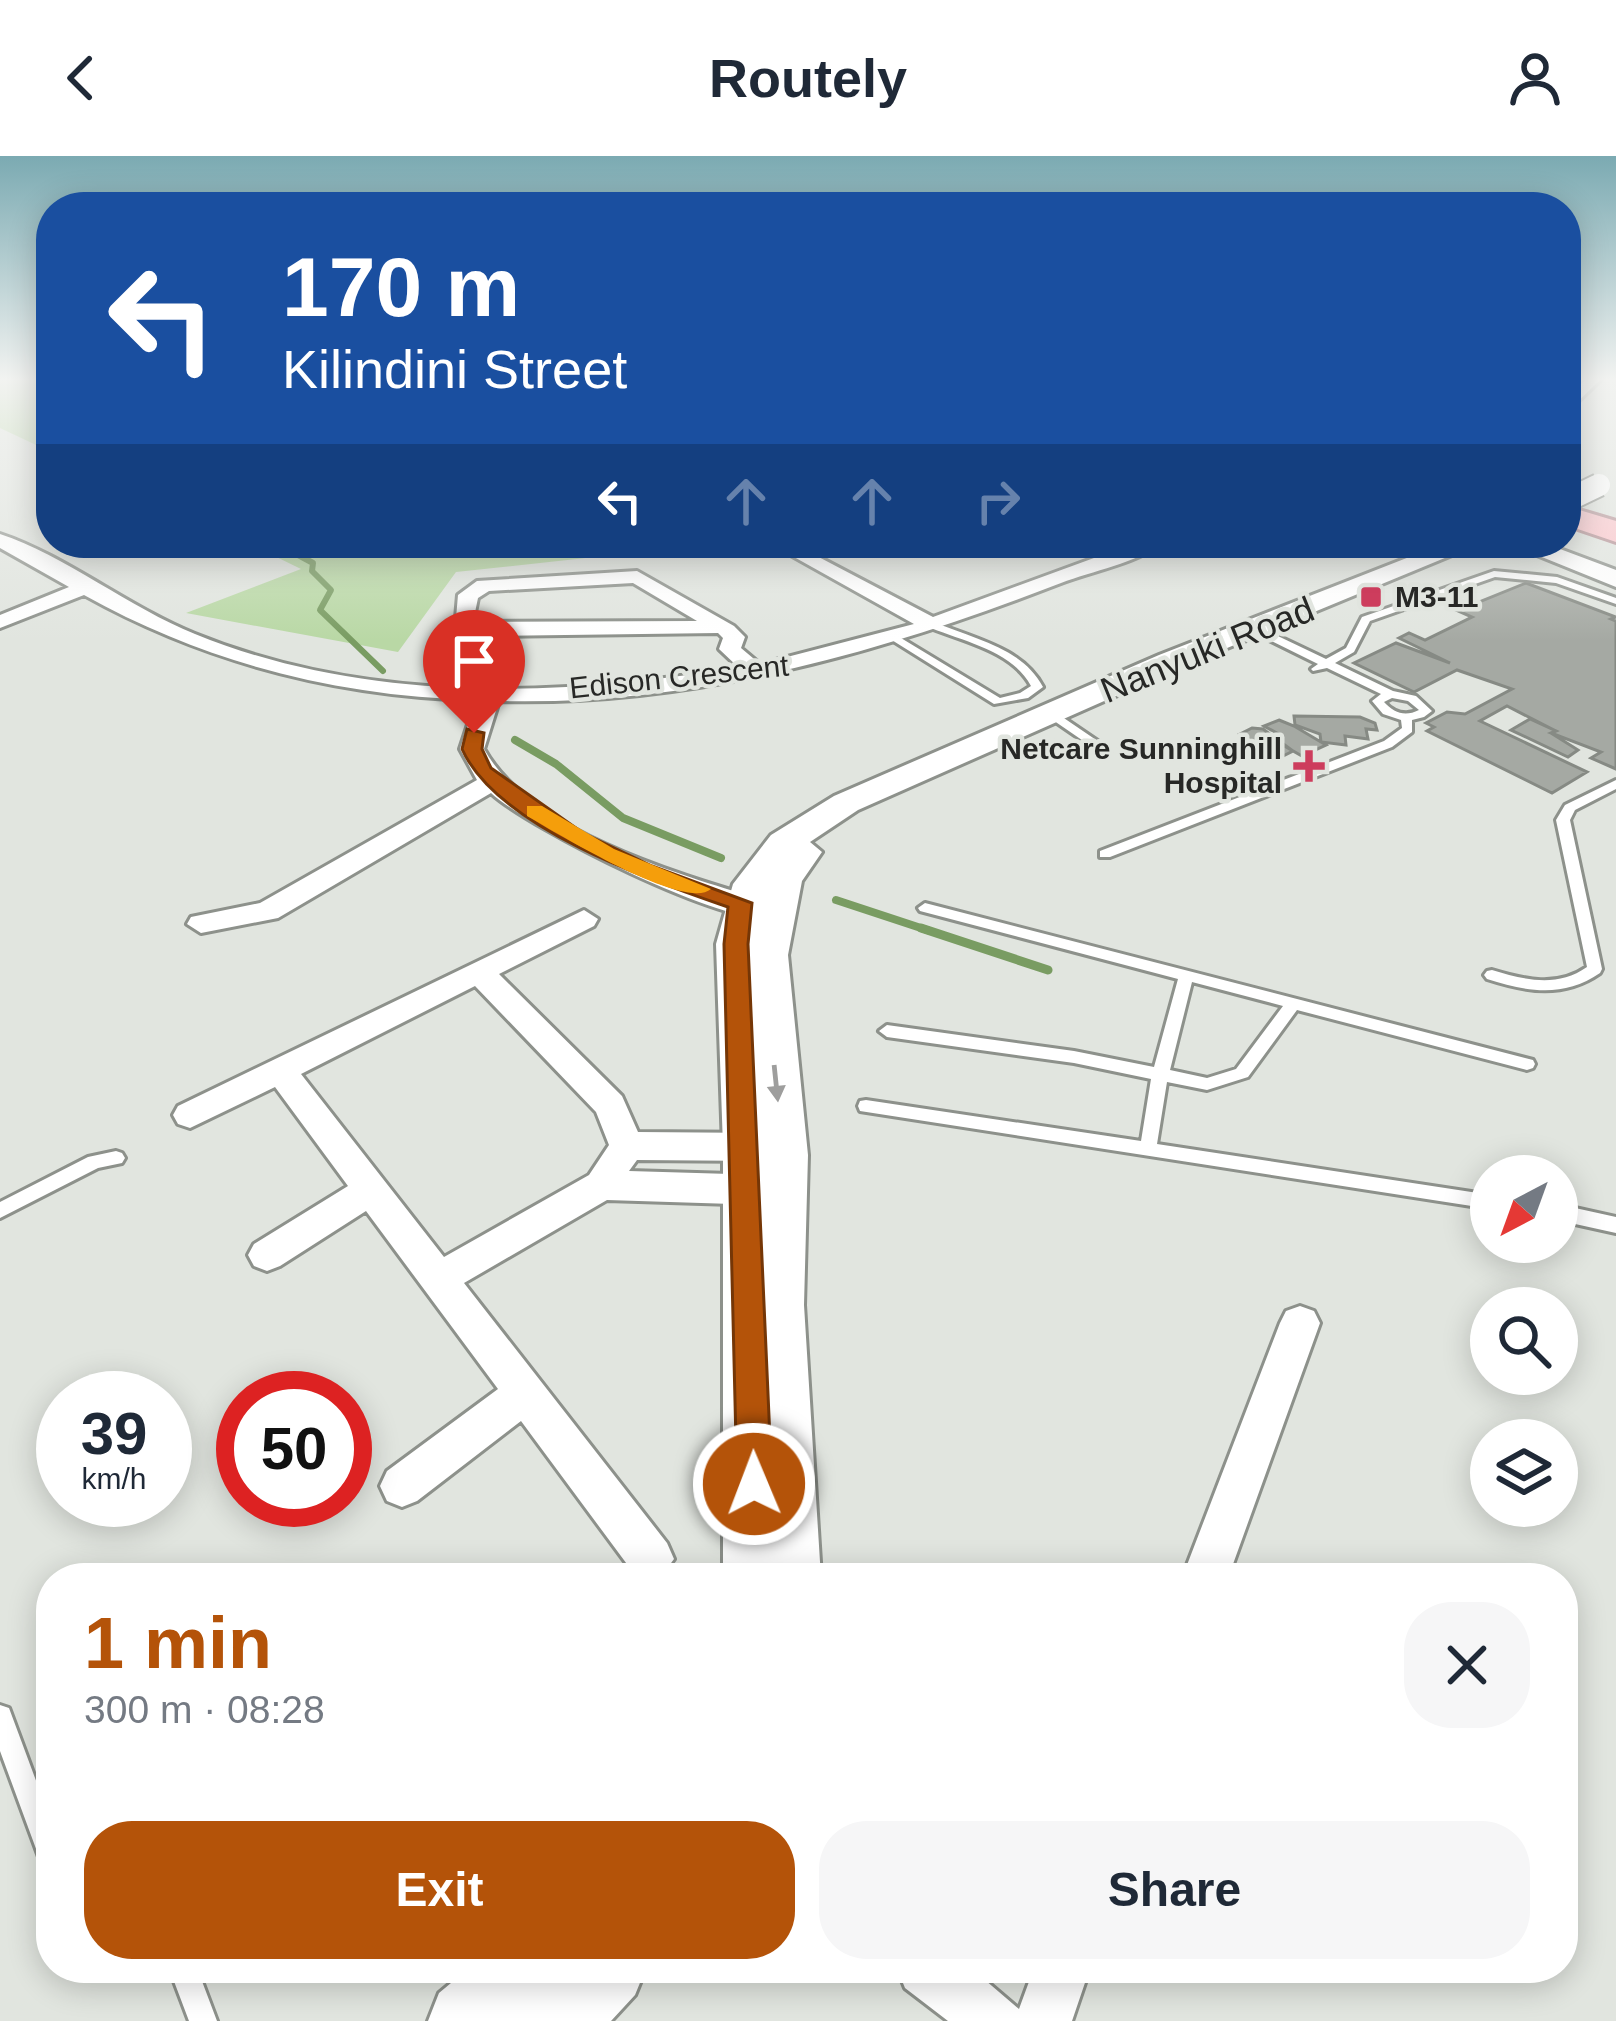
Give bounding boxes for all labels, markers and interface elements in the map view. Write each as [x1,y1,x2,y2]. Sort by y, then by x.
icon: back [48,45,114,111]
icon: person [1502,45,1568,111]
text: Routely [709,48,907,108]
icon: left [84,240,240,396]
text: 170 m [282,240,520,334]
text: Kilindini Street [282,339,627,399]
icon: left [587,468,653,534]
icon: ahead [713,468,779,534]
icon: ahead [839,468,905,534]
icon: right [965,468,1031,534]
place label: M3-11 [1395,580,1478,613]
marker: M3-11 [1358,584,1384,610]
street label: Nanyuki Road [1095,588,1320,711]
pin [423,610,525,733]
icon: arrive [441,628,507,694]
street label: Edison Crescent [568,649,791,704]
place label: Netcare Sunninghill Hospital [1000,732,1282,799]
marker: Netcare Sunninghill Hospital [1293,750,1325,782]
one-way arrow [767,1065,786,1102]
north arrow [1470,1155,1578,1263]
map controls [1470,1155,1578,1527]
button: search [1470,1287,1578,1395]
speed limit sign: 50 [216,1371,372,1527]
text: 39 [81,1400,147,1467]
button: layers [1470,1419,1578,1527]
position arrow [691,1421,817,1547]
text: km/h [81,1462,147,1495]
button: close [1404,1602,1530,1728]
text: 1 min [84,1603,272,1683]
text: 300 m · 08:28 [84,1688,325,1731]
button: Exit [84,1821,795,1959]
button: Share [819,1821,1530,1959]

